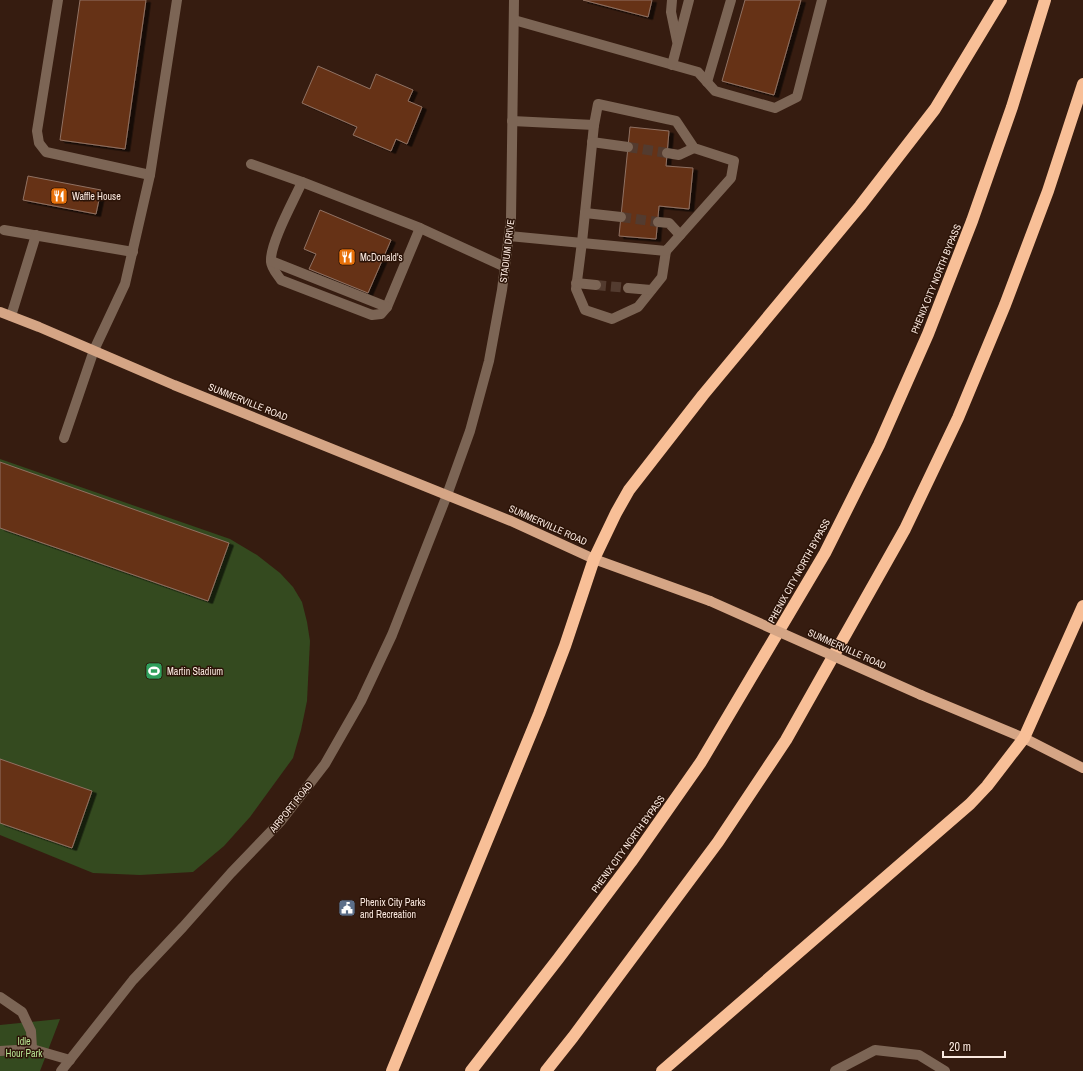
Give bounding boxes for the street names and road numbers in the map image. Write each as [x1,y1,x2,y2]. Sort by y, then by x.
street label: STADIUM DRIVE [497,219,517,283]
street label: PHENIX CITY NORTH BYPASS [908,222,964,336]
street label: SUMMERVILLE ROAD [206,380,290,424]
street label: SUMMERVILLE ROAD [507,502,589,548]
street label: PHENIX CITY NORTH BYPASS [765,516,833,625]
street label: SUMMERVILLE ROAD [806,626,888,672]
street label: AIRPORT ROAD [266,779,316,836]
street label: PHENIX CITY NORTH BYPASS [588,792,668,895]

